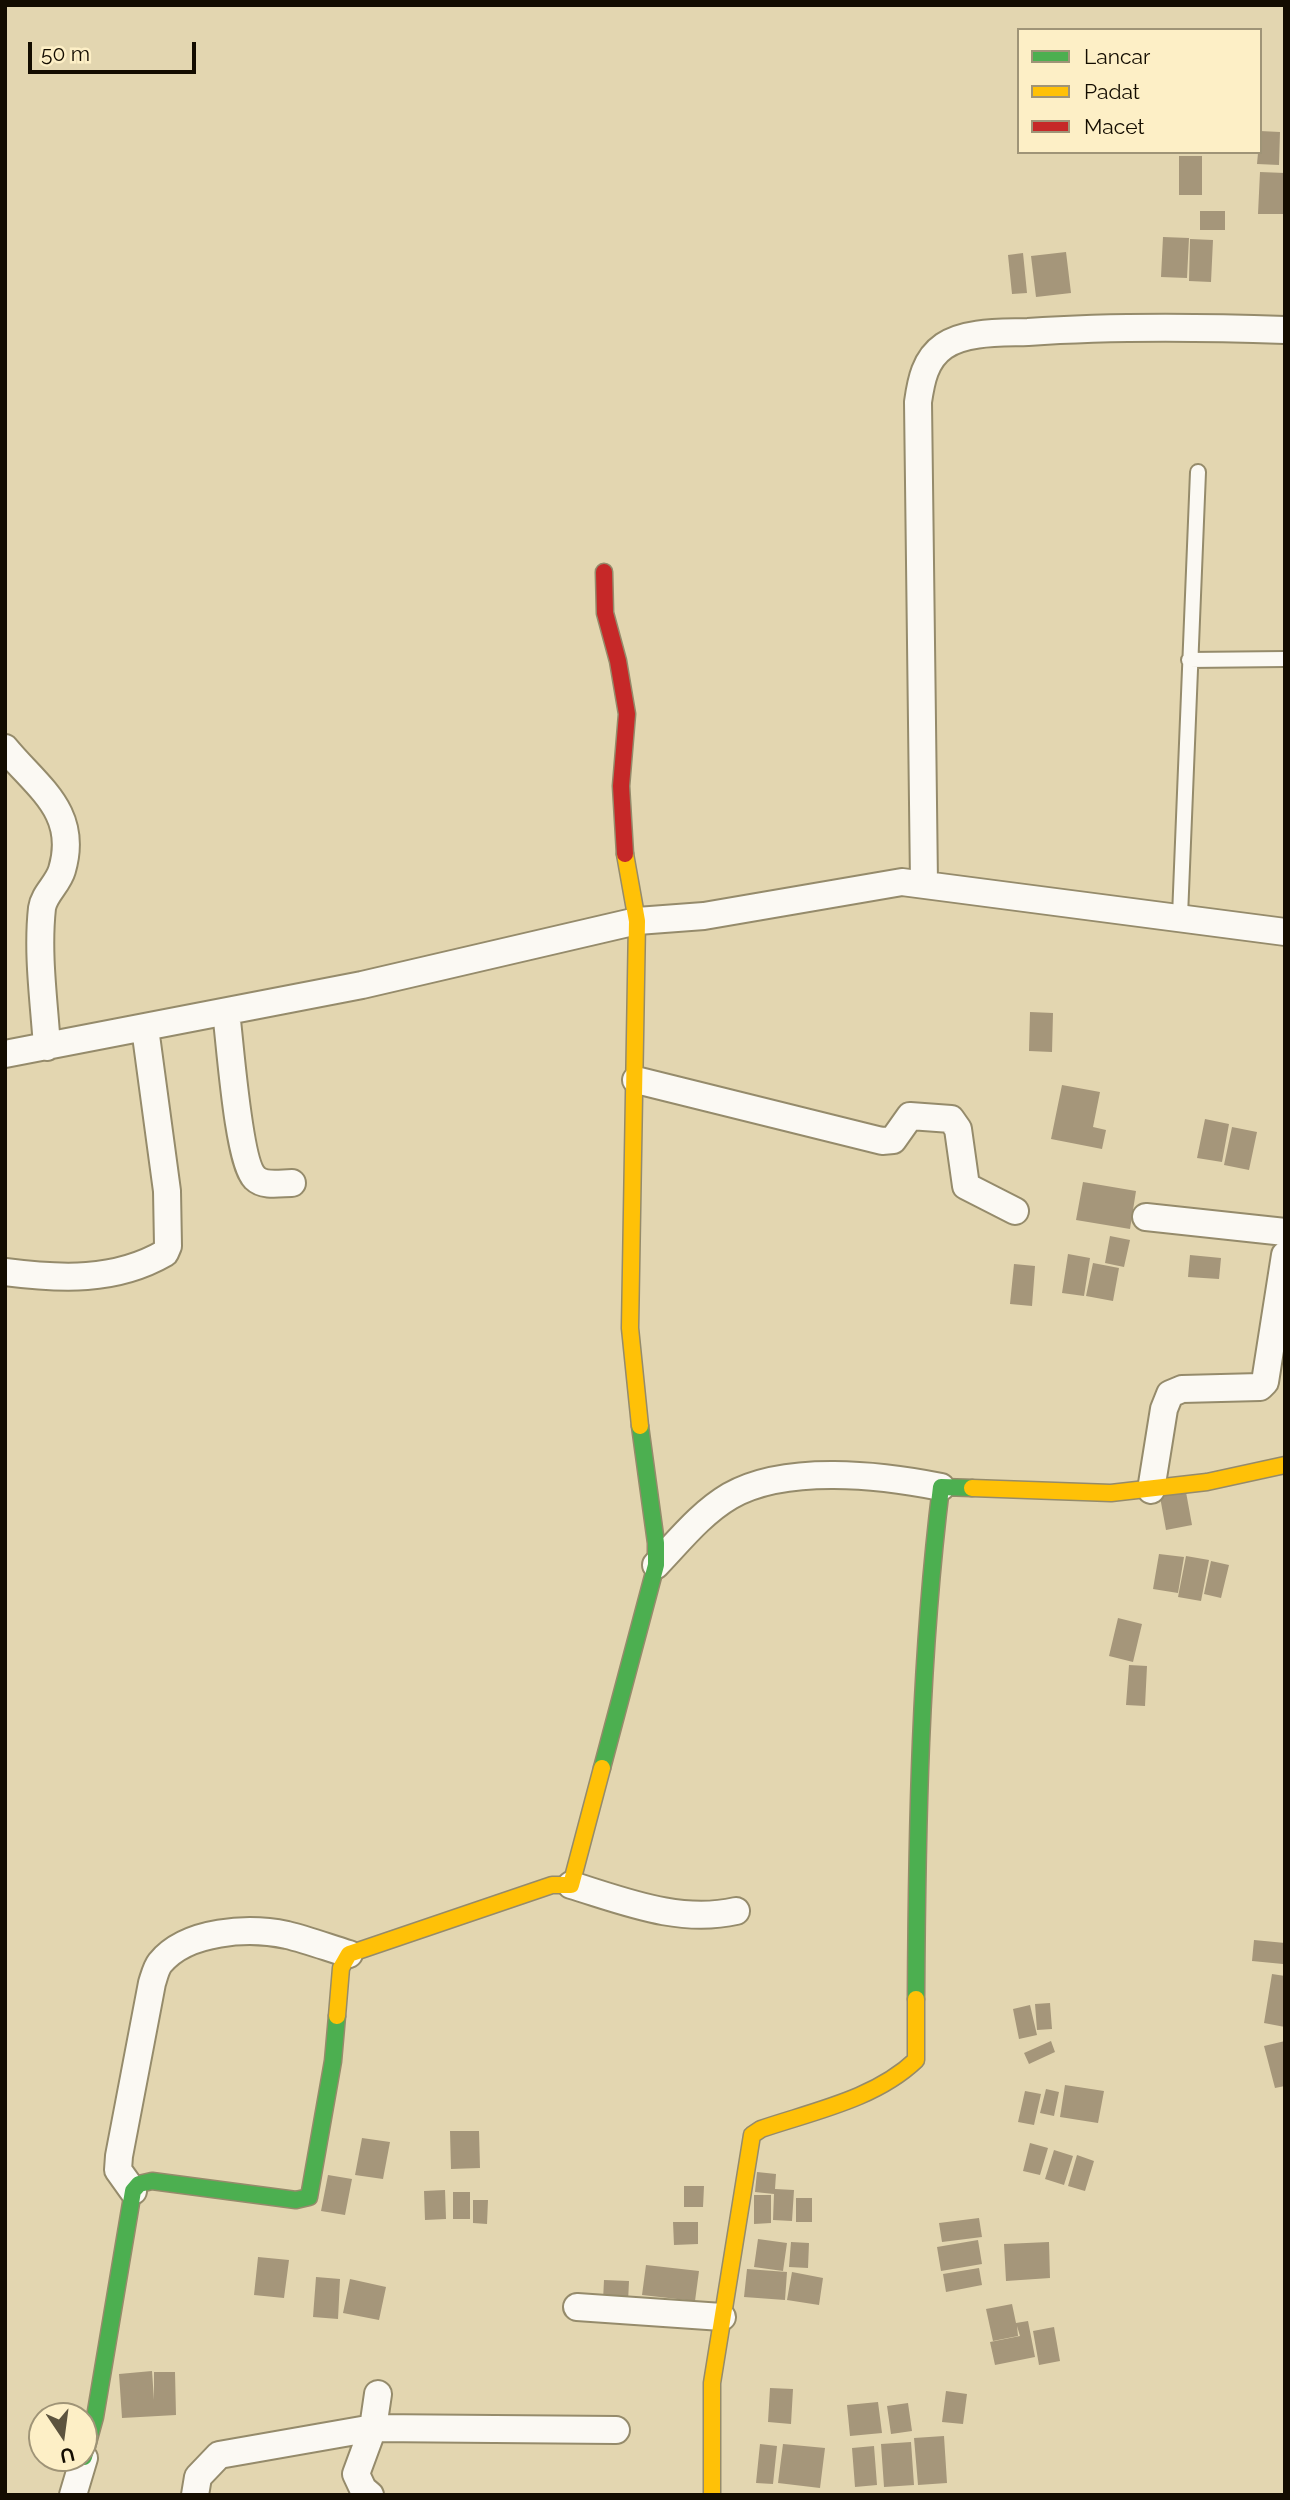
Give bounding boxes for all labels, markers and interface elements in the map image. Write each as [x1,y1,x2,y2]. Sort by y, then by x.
scale bar [32,28,200,72]
legend [1017,28,1262,154]
text: 50 m [41,41,90,66]
text: Lancar [1084,44,1150,69]
text: Padat [1084,79,1140,104]
text: Macet [1084,114,1144,139]
north arrow [28,2402,98,2472]
text: U [58,2443,77,2468]

